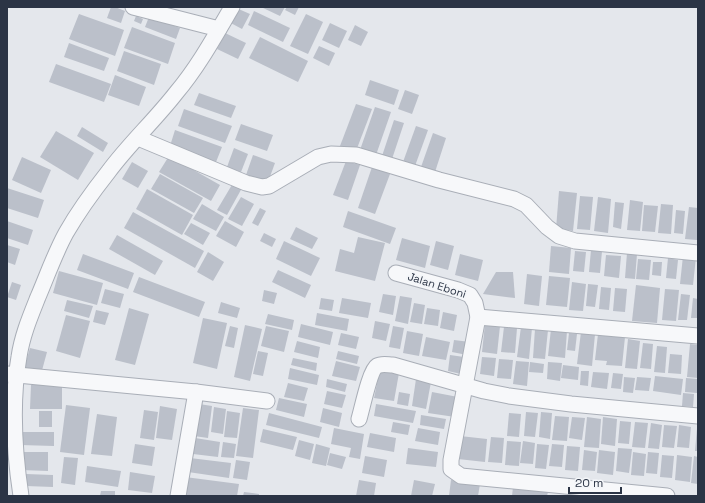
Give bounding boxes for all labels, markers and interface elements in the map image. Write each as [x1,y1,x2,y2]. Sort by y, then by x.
street label: Jalan Eboni [406,269,468,301]
scale bar [569,469,621,495]
text: 20 m [575,475,603,491]

